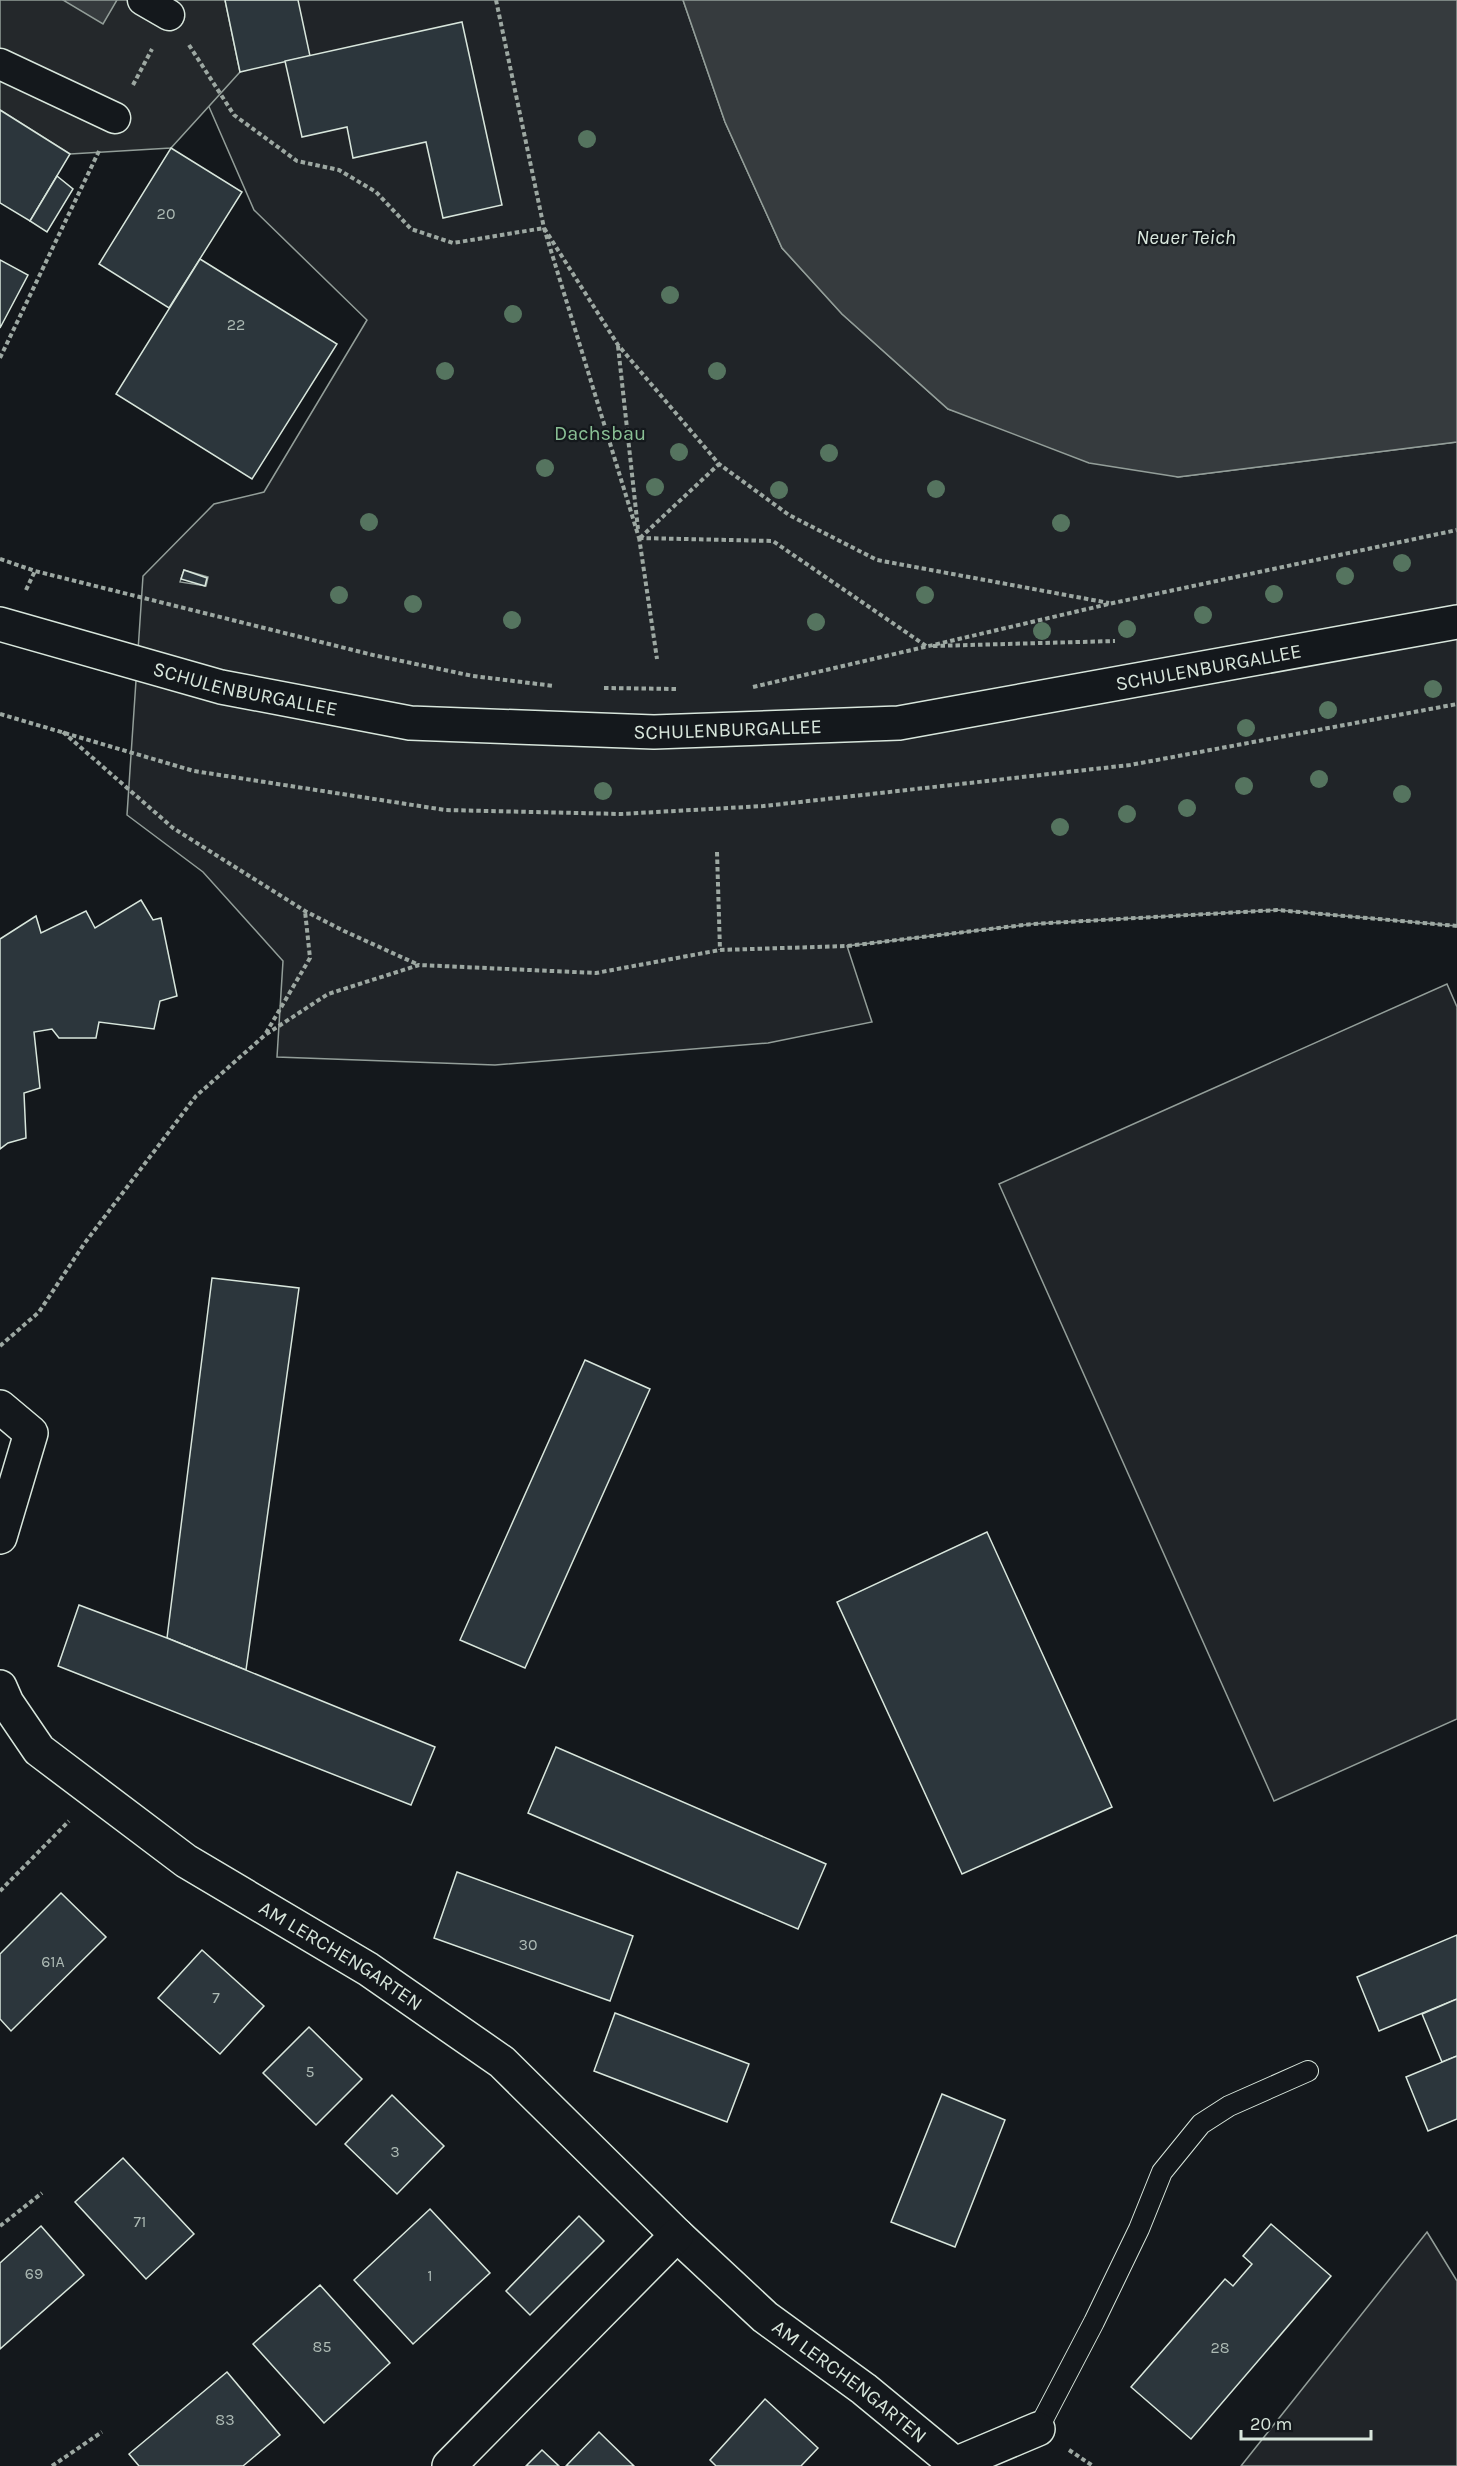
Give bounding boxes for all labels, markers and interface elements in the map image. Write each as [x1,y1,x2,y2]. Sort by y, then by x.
house number: 20 [157,204,175,223]
water label: Neuer Teich [1136,225,1236,249]
house number: 22 [227,315,245,334]
park label: Dachsbau [554,422,646,445]
street label: SCHULENBURGALLEE [1114,639,1303,695]
street label: SCHULENBURGALLEE [150,657,339,720]
street label: SCHULENBURGALLEE [633,714,822,744]
street label: AM LERCHENGARTEN [255,1896,427,2015]
house number: 30 [519,1935,537,1954]
house number: 61A [41,1952,65,1971]
house number: 7 [212,1988,220,2007]
house number: 5 [305,2062,315,2081]
house number: 3 [390,2142,400,2161]
house number: 71 [134,2212,146,2231]
house number: 69 [25,2264,43,2283]
house number: 1 [427,2266,433,2285]
street label: AM LERCHENGARTEN [768,2315,932,2448]
house number: 85 [313,2337,331,2356]
house number: 28 [1210,2338,1230,2357]
scale bar [1241,2403,1372,2441]
house number: 83 [215,2410,235,2429]
text: 20 m [1250,2413,1292,2435]

